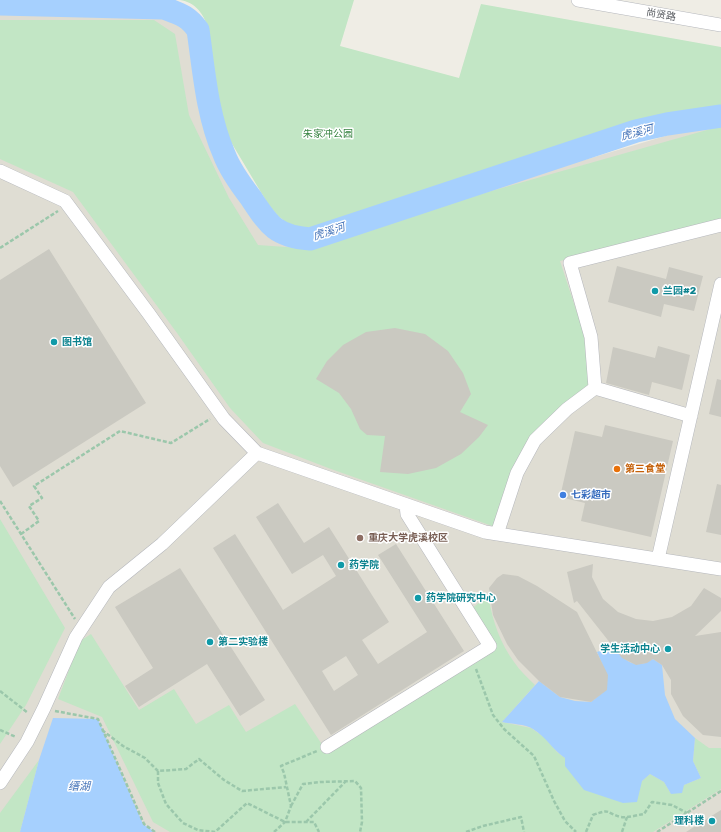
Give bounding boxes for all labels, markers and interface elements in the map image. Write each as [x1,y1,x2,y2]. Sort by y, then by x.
street label: 尚贤路 [645,6,677,24]
water label: 虎溪河 [619,123,655,143]
park label: 朱家冲公园 [303,128,353,140]
water label: 虎溪河 [311,221,347,243]
place label: 兰园#2 [663,285,696,297]
marker: 兰园#2 [650,286,660,296]
place label: 图书馆 [62,336,92,348]
marker: 图书馆 [49,337,59,347]
place label: 第三食堂 [625,463,665,475]
marker: 第三食堂 [612,464,622,474]
place label: 七彩超市 [571,489,611,501]
marker: 七彩超市 [558,490,568,500]
place label: 重庆大学虎溪校区 [368,532,448,544]
marker: 重庆大学虎溪校区 [355,533,365,543]
place label: 药学院 [349,559,379,571]
marker: 药学院 [336,560,346,570]
place label: 药学院研究中心 [426,592,496,604]
marker: 药学院研究中心 [413,593,423,603]
place label: 第二实验楼 [218,636,268,648]
marker: 第二实验楼 [205,637,215,647]
place label: 学生活动中心 [600,643,660,655]
marker: 学生活动中心 [663,644,673,654]
water label: 缙湖 [68,780,90,794]
place label: 理科楼 [674,815,704,827]
marker: 理科楼 [707,816,717,826]

